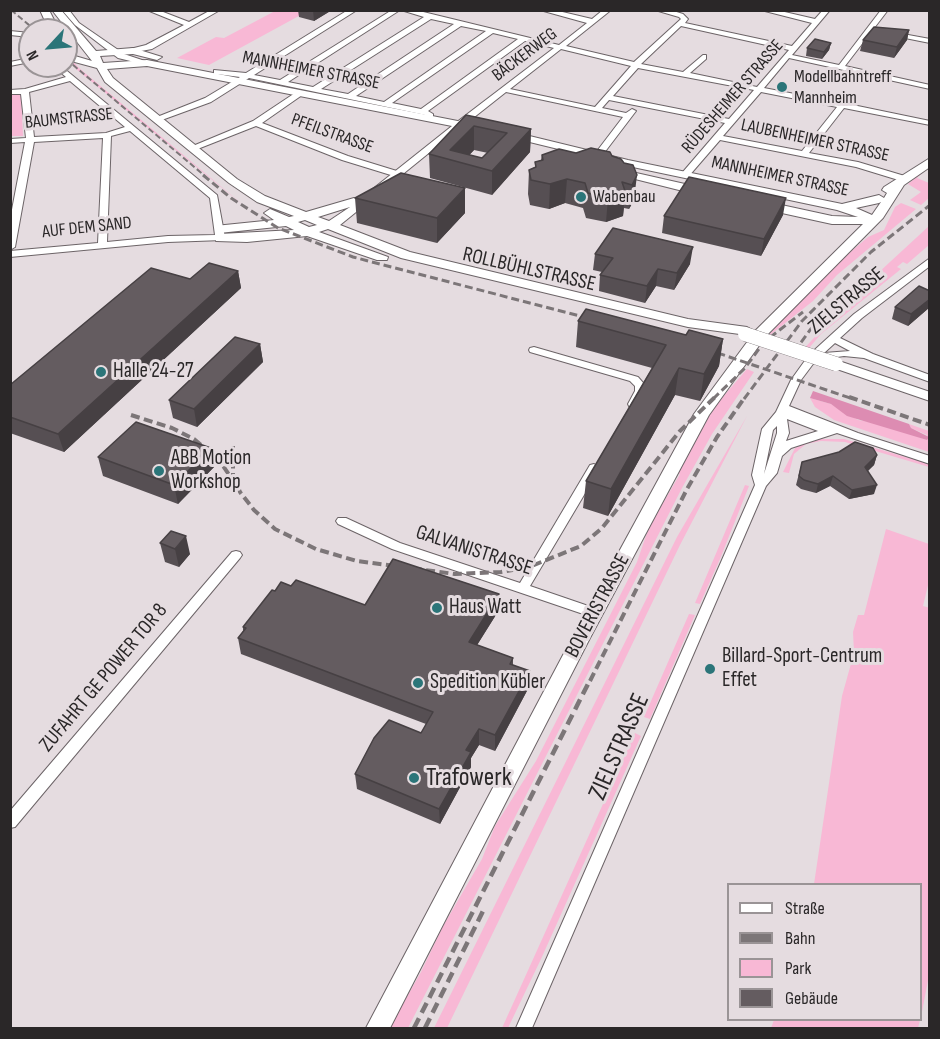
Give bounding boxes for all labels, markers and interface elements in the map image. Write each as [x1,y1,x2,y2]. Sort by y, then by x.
north arrow [18,18,78,78]
street label: BÄCKERWEG [488,24,562,86]
street label: RÜDESHEIMER STRASSE [678,36,788,158]
text: N [23,47,44,63]
street label: MANNHEIMER STRASSE [240,47,382,95]
place label: Modellbahntreff Mannheim [794,66,891,109]
marker: Modellbahntreff Mannheim [775,80,789,94]
street label: BAUMSTRASSE [24,104,114,134]
street label: PFEILSTRASSE [288,109,376,159]
street label: LAUBENHEIMER STRASSE [739,115,891,167]
street label: MANNHEIMER STRASSE [710,152,850,202]
place label: Wabenbau [593,186,655,208]
marker: Wabenbau [574,190,588,204]
street label: AUF DEM SAND [41,213,133,243]
street label: ROLLBÜHLSTRASSE [460,242,598,298]
street label: ZIELSTRASSE [804,262,890,340]
place label: Halle 24-27 [113,359,193,385]
marker: Halle 24-27 [94,365,108,379]
place label: ABB Motion Workshop [171,446,251,496]
marker: ABB Motion Workshop [152,464,166,478]
street label: GALVANISTRASSE [412,520,536,582]
street label: BOVERISTRASSE [560,550,636,662]
place label: Haus Watt [449,595,521,621]
street label: ZUFAHRT GE POWER TOR 8 [35,599,173,757]
marker: Haus Watt [430,601,444,615]
place label: Billard-Sport-Centrum Effet [722,644,882,694]
marker: Billard-Sport-Centrum Effet [703,662,717,676]
place label: Spedition Kübler [430,670,545,696]
marker: Spedition Kübler [411,676,425,690]
street label: ZIELSTRASSE [583,689,657,805]
place label: Trafowerk [426,762,512,794]
marker: Trafowerk [407,771,421,785]
legend [727,883,922,1021]
text: Straße [785,898,825,919]
text: Bahn [785,928,815,949]
text: Park [785,958,811,979]
text: Gebäude [785,988,838,1009]

